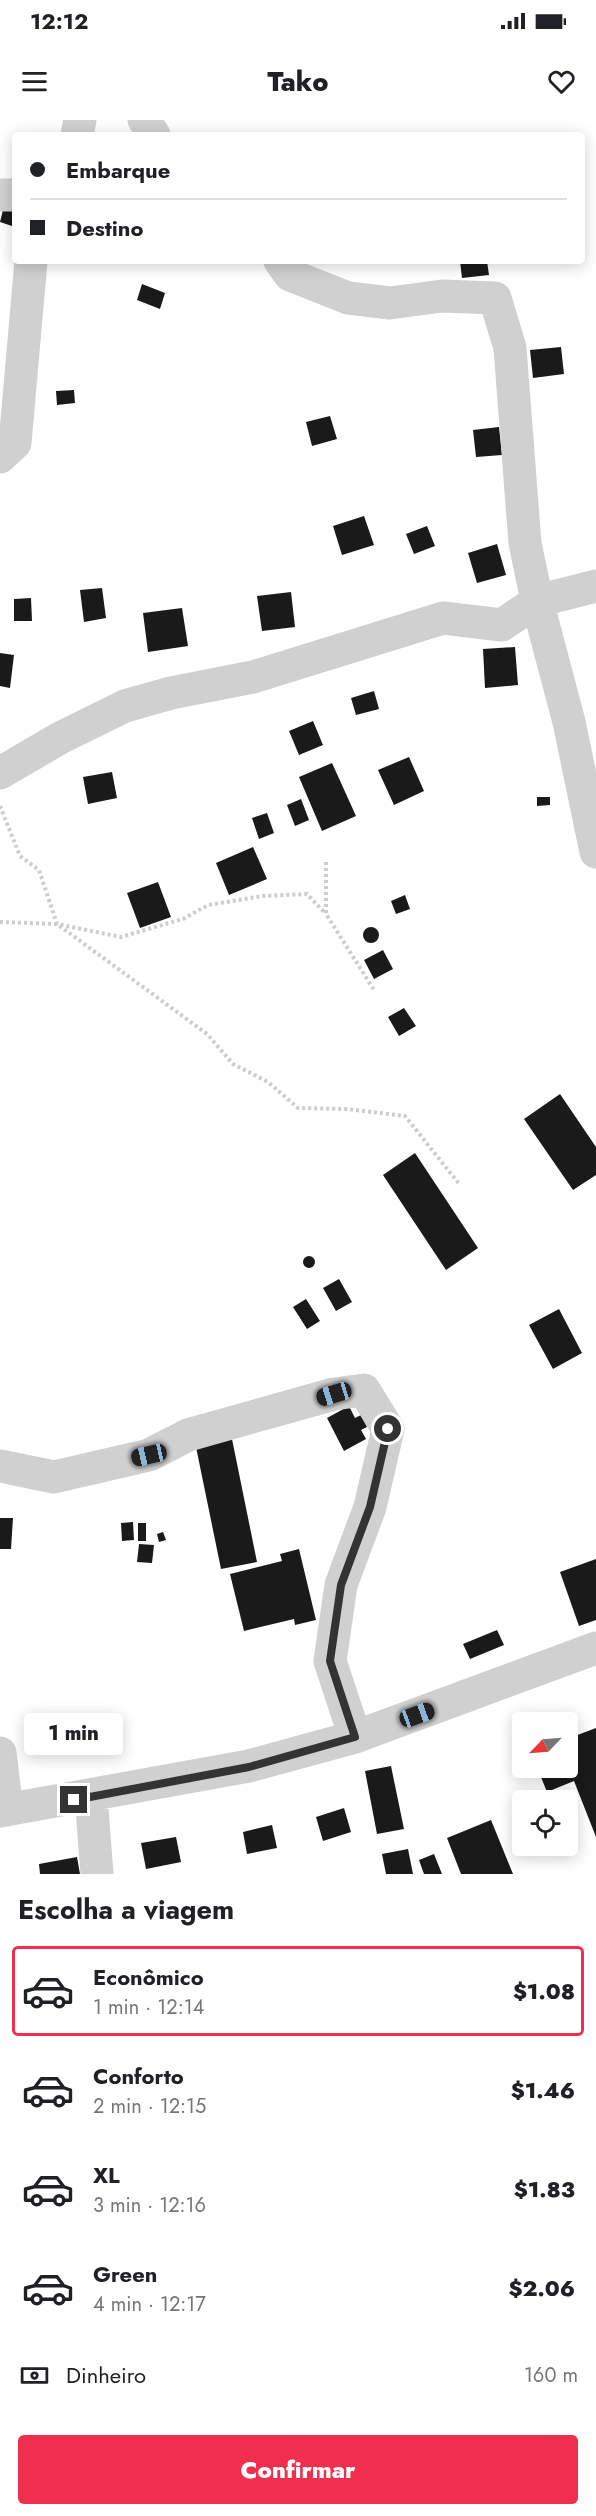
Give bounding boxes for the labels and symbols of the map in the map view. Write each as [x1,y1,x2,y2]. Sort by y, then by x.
car [314,1380,354,1408]
route start [374,1415,401,1442]
car [129,1442,169,1468]
car [397,1700,437,1730]
north arrow [512,1712,578,1778]
callout: 1 min [25,1713,124,1755]
route end [60,1786,87,1813]

